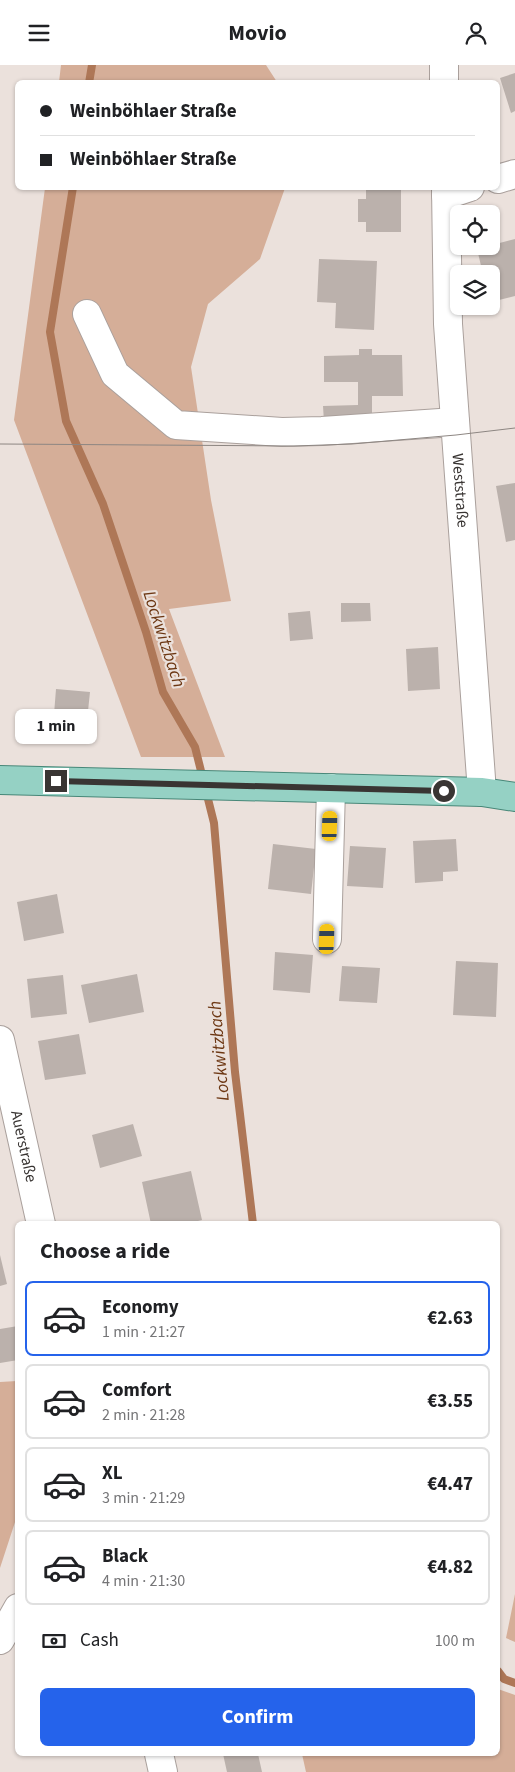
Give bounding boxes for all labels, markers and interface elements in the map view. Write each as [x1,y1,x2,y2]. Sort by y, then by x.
text: Movio [228,17,287,49]
icon: menu [25,19,53,47]
icon: person [462,19,490,47]
text: Weinböhlaer Straße [70,98,237,125]
text: Weinböhlaer Straße [70,146,237,173]
map controls [450,205,500,315]
button: locate [450,205,500,255]
button: layers [450,265,500,315]
street label: Weststraße [446,453,474,529]
water label: Lockwitzbach [137,587,191,691]
callout: 1 min [15,709,97,743]
text: 1 min [37,715,75,737]
route end [45,770,67,792]
route start [433,780,455,802]
car [321,811,338,841]
car [318,924,335,954]
water label: Lockwitzbach [202,1000,236,1102]
street label: Auerstraße [5,1108,42,1184]
text: Choose a ride [40,1235,170,1267]
text: Economy [102,1294,179,1321]
icon: car [42,1296,87,1341]
text: €2.63 [427,1305,473,1332]
text: 1 min · 21:27 [102,1321,185,1343]
text: Comfort [102,1377,172,1404]
icon: car [42,1379,87,1424]
text: €3.55 [427,1388,473,1415]
text: 2 min · 21:28 [102,1404,185,1426]
text: XL [102,1460,123,1487]
icon: car [42,1462,87,1507]
text: €4.47 [427,1471,473,1498]
text: 3 min · 21:29 [102,1487,185,1509]
text: Black [102,1543,148,1570]
icon: car [42,1545,87,1590]
text: €4.82 [427,1554,473,1581]
text: 4 min · 21:30 [102,1570,185,1592]
icon: cash [40,1627,68,1655]
text: Cash [80,1627,119,1654]
text: 100 m [435,1630,475,1652]
button: Confirm [40,1688,475,1746]

